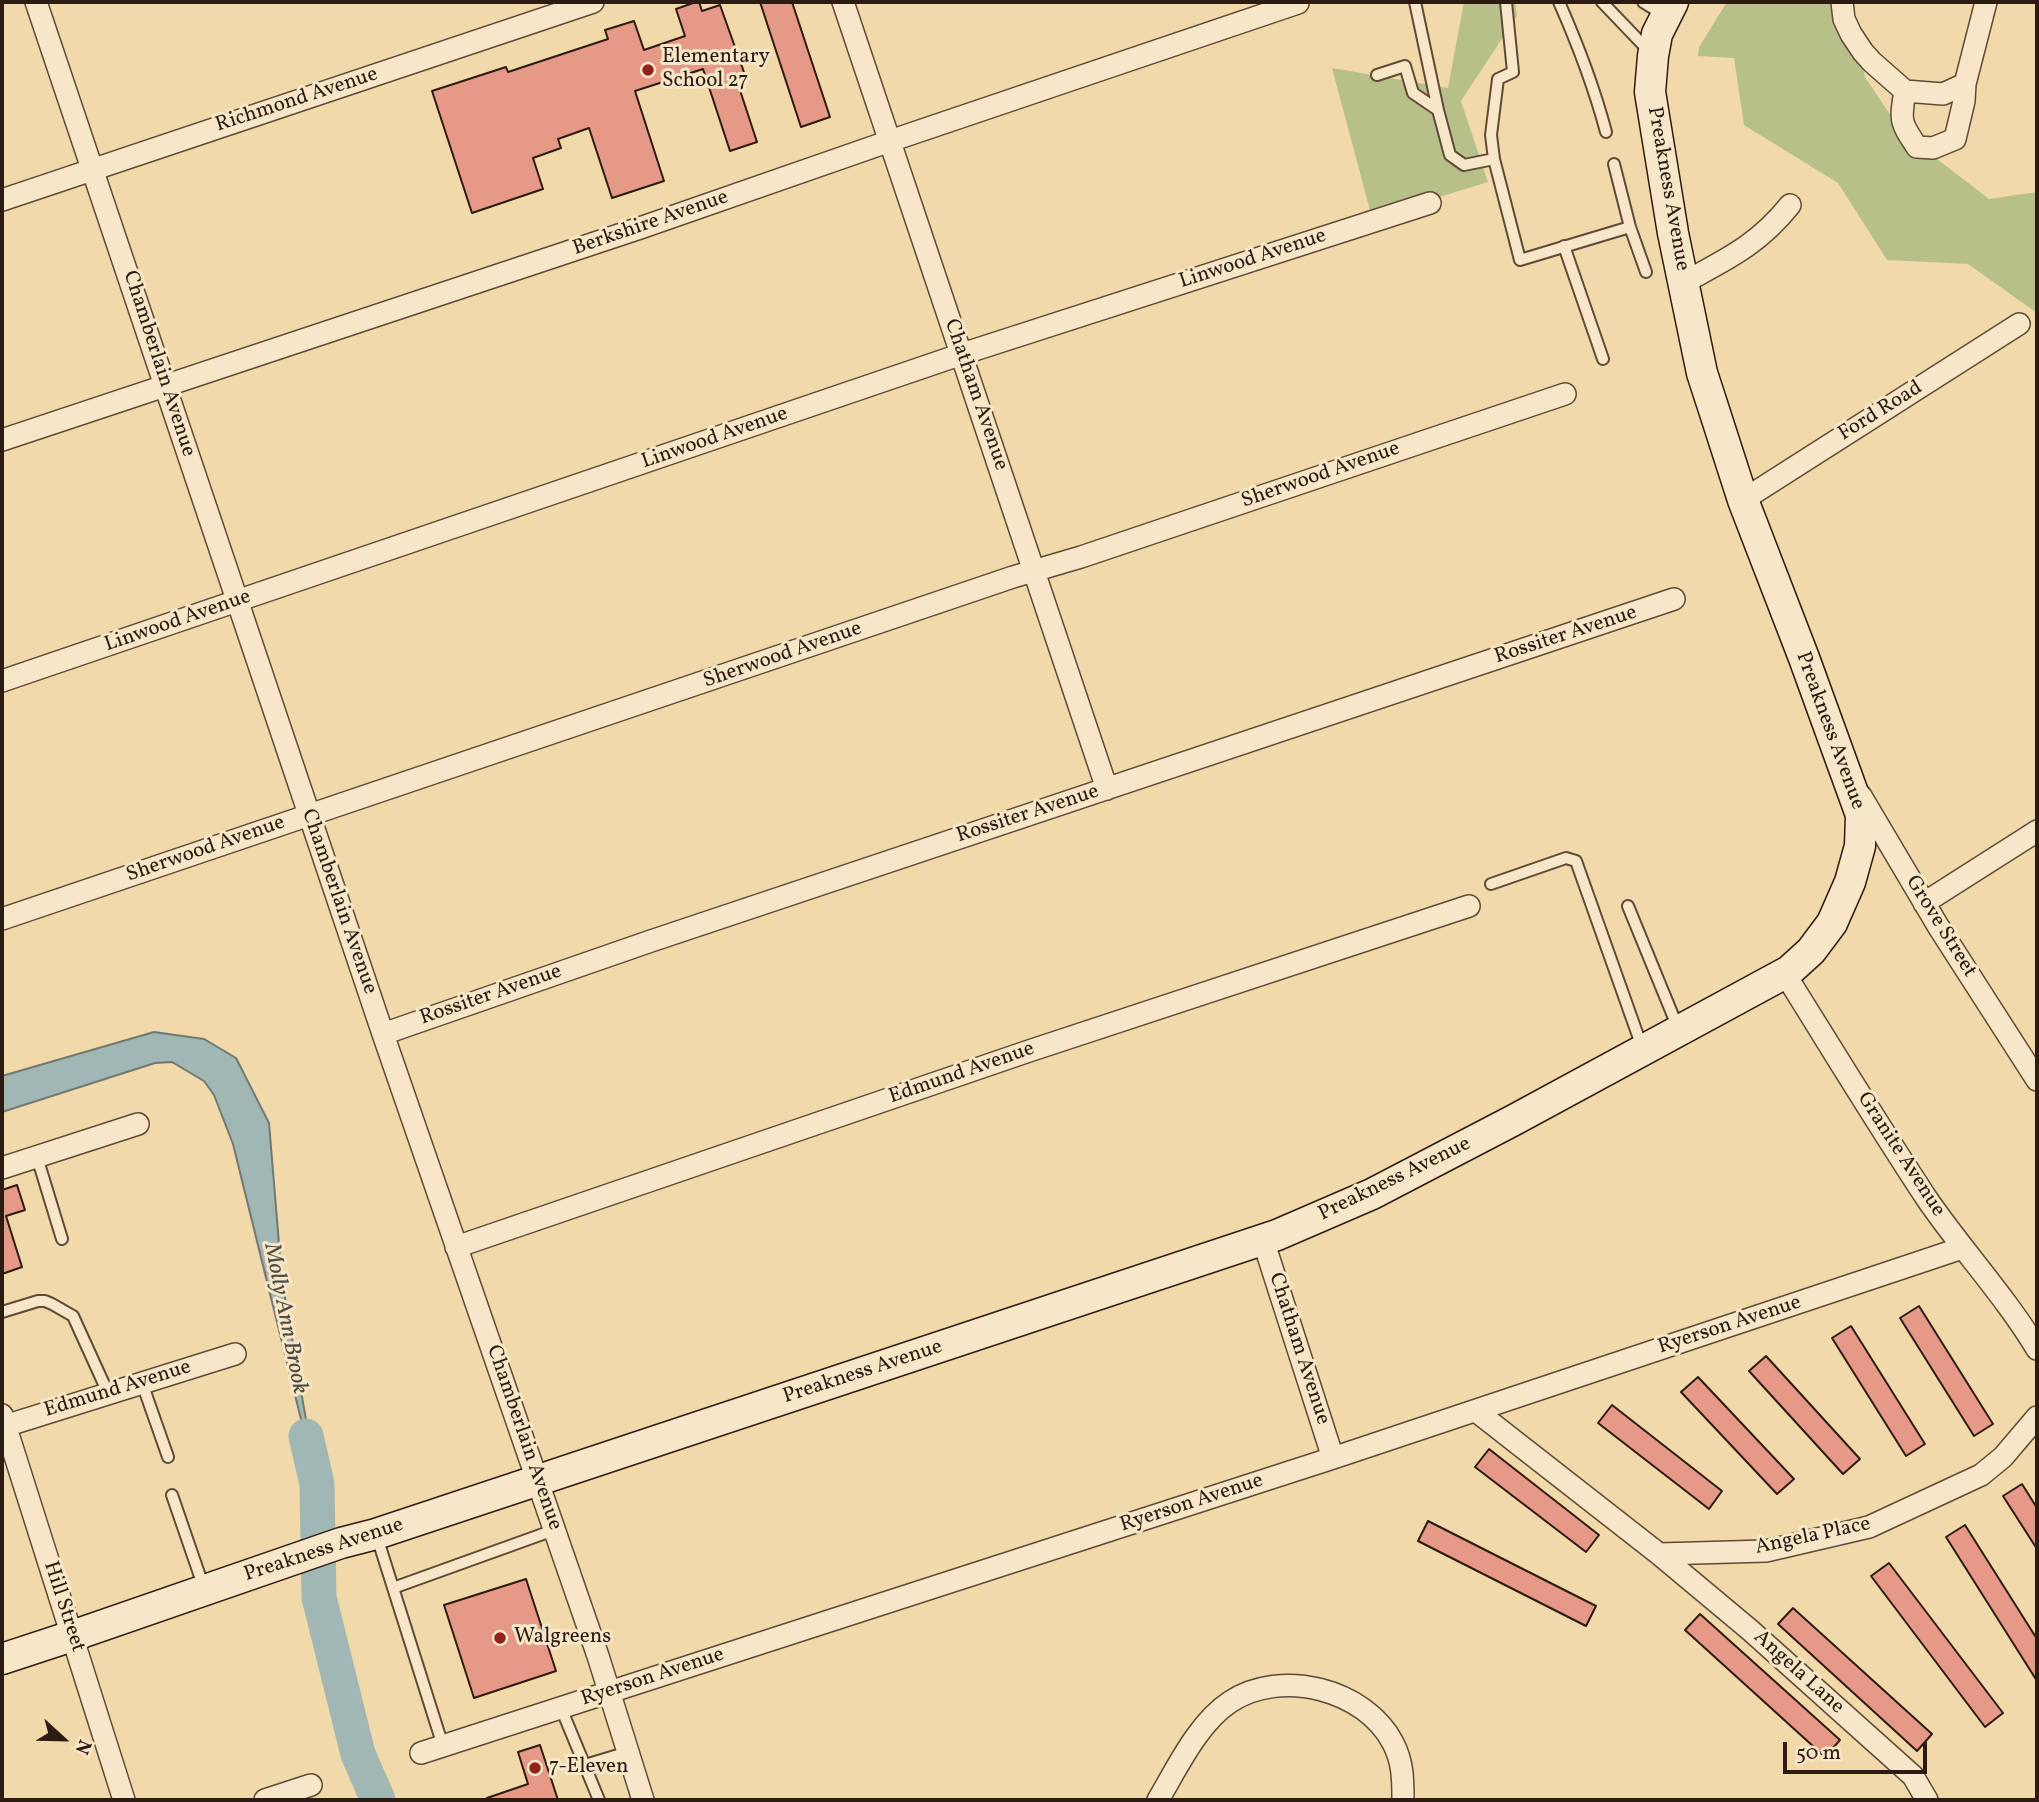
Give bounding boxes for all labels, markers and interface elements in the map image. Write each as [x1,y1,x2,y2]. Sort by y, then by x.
place label: Elementary School 27 [662,45,770,95]
marker: Elementary School 27 [640,62,656,78]
street label: Richmond Avenue [213,63,381,139]
street label: Preakness Avenue [1640,105,1694,273]
street label: Berkshire Avenue [570,186,732,262]
street label: Linwood Avenue [1176,224,1330,296]
street label: Chamberlain Avenue [116,268,200,460]
street label: Chatham Avenue [937,316,1013,474]
street label: Ford Road [1834,376,1928,448]
street label: Linwood Avenue [639,402,791,476]
street label: Sherwood Avenue [1238,437,1404,515]
street label: Linwood Avenue [102,585,254,659]
street label: Rossiter Avenue [1492,601,1640,671]
street label: Sherwood Avenue [700,617,866,695]
street label: Preakness Avenue [1789,649,1869,813]
street label: Rossiter Avenue [954,780,1102,850]
street label: Chamberlain Avenue [295,806,381,998]
street label: Sherwood Avenue [123,811,289,889]
street label: Grove Street [1899,871,1981,983]
street label: Rossiter Avenue [417,960,565,1032]
street label: Edmund Avenue [886,1037,1038,1111]
street label: Granite Avenue [1850,1088,1950,1222]
street label: Preakness Avenue [1315,1132,1475,1228]
water label: Molly Ann Brook [256,1241,312,1397]
street label: Chatham Avenue [1262,1270,1334,1428]
street label: Ryerson Avenue [1655,1291,1805,1361]
street label: Preakness Avenue [780,1335,946,1411]
street label: Chamberlain Avenue [480,1342,566,1534]
street label: Edmund Avenue [42,1356,194,1424]
street label: Ryerson Avenue [1117,1469,1267,1539]
street label: Angela Place [1753,1512,1873,1562]
street label: Preakness Avenue [241,1513,407,1589]
street label: Hill Street [37,1558,89,1656]
place label: Walgreens [514,1625,611,1651]
street label: Angela Lane [1747,1626,1849,1720]
marker: Walgreens [492,1630,508,1646]
street label: Ryerson Avenue [578,1643,728,1713]
north arrow [28,1704,98,1774]
scale bar [1787,1728,1930,1772]
text: N [68,1736,97,1758]
text: 50 m [1796,1739,1841,1768]
place label: 7-Eleven [549,1755,629,1781]
marker: 7-Eleven [527,1760,543,1776]

